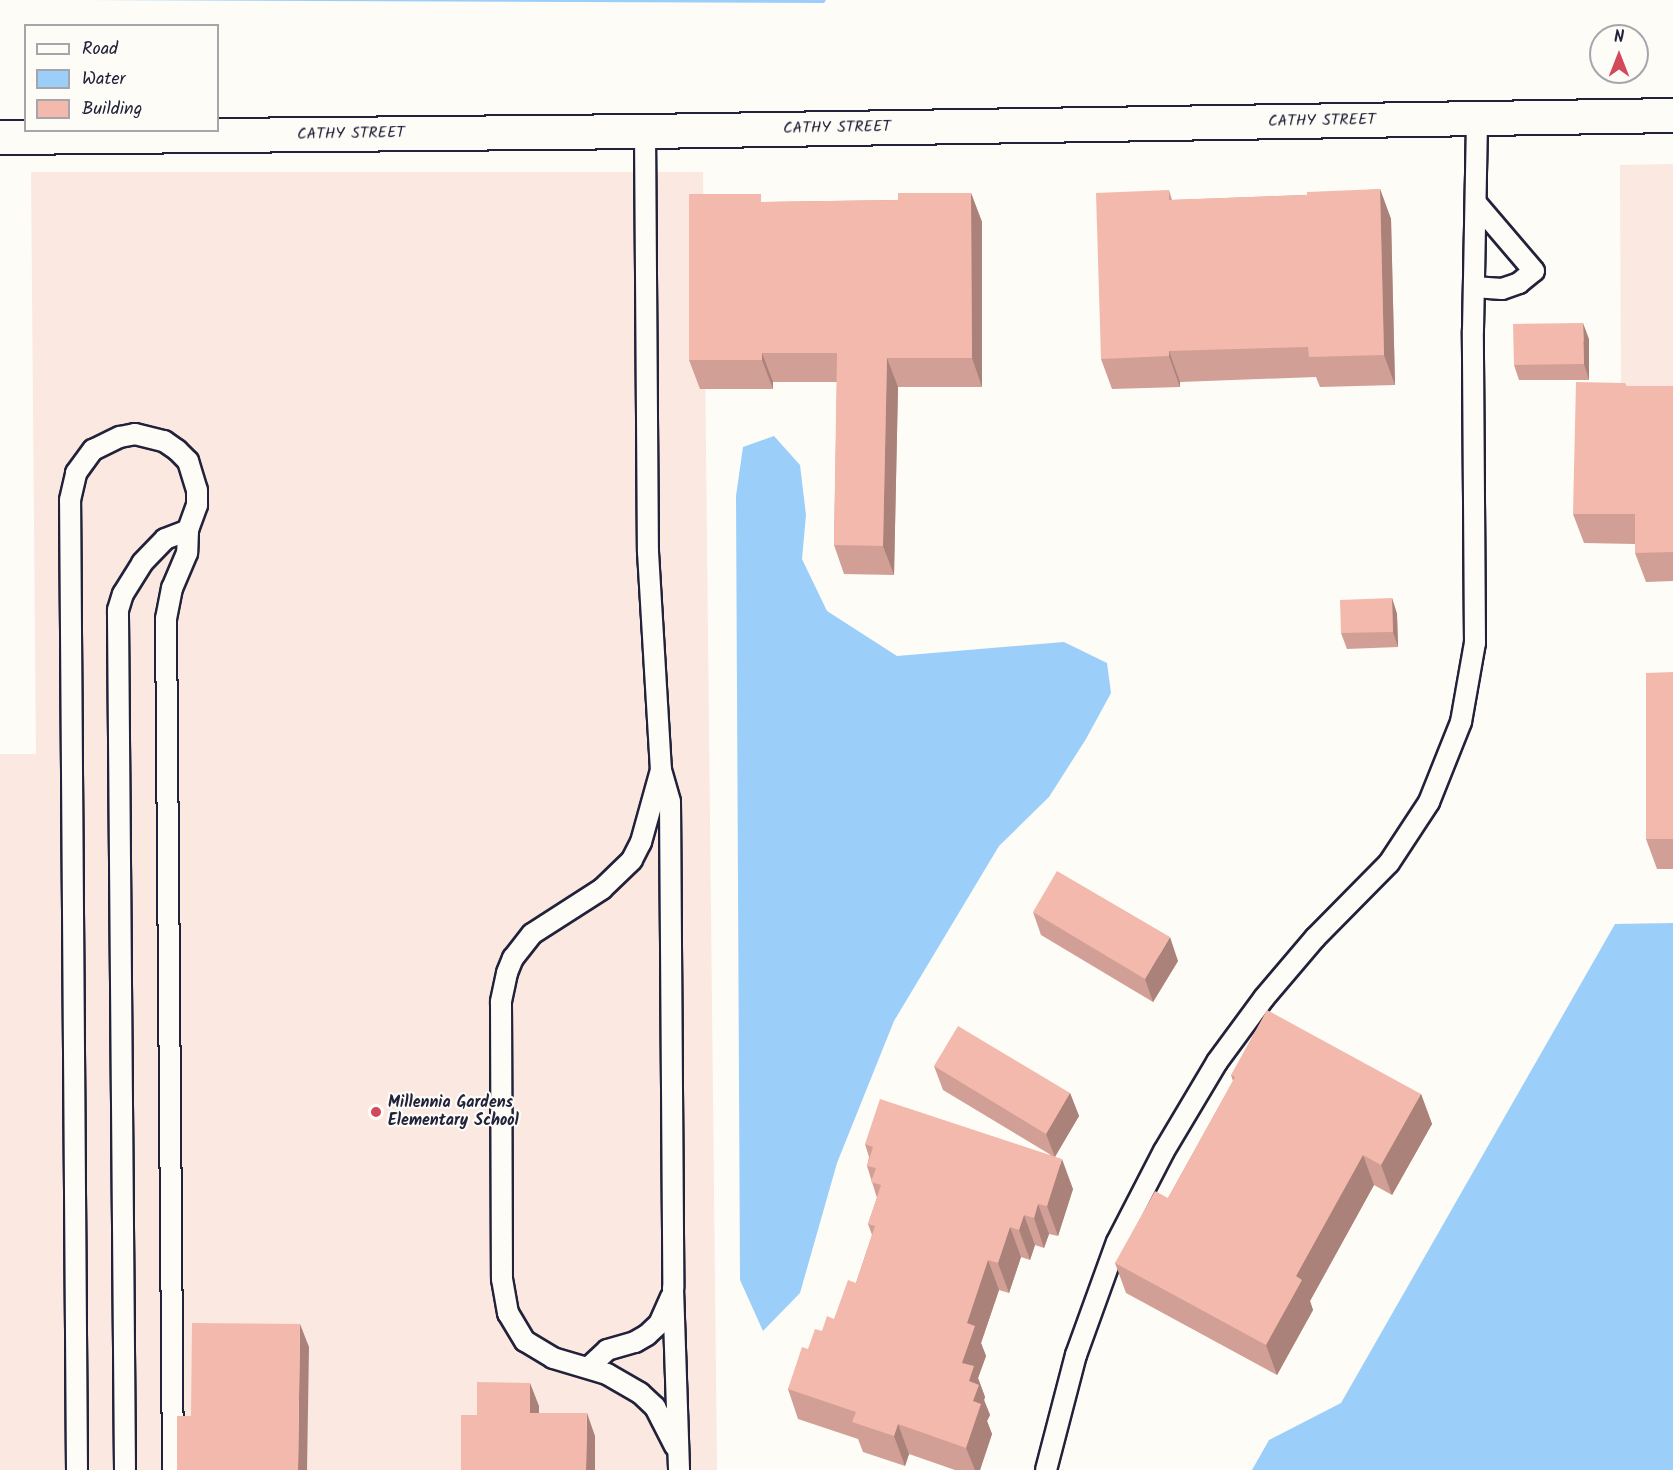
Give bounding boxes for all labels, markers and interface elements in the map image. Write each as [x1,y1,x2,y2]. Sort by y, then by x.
legend [24,24,219,132]
north arrow [1589,24,1649,84]
text: N [1614,25,1624,50]
text: Road [82,35,118,64]
text: Water [82,65,126,94]
text: Building [82,95,142,124]
street label: CATHY STREET [1268,110,1376,132]
street label: CATHY STREET [783,117,891,139]
street label: CATHY STREET [297,123,405,145]
place label: Millennia Gardens Elementary School [388,1093,519,1131]
marker: Millennia Gardens Elementary School [369,1105,383,1119]

